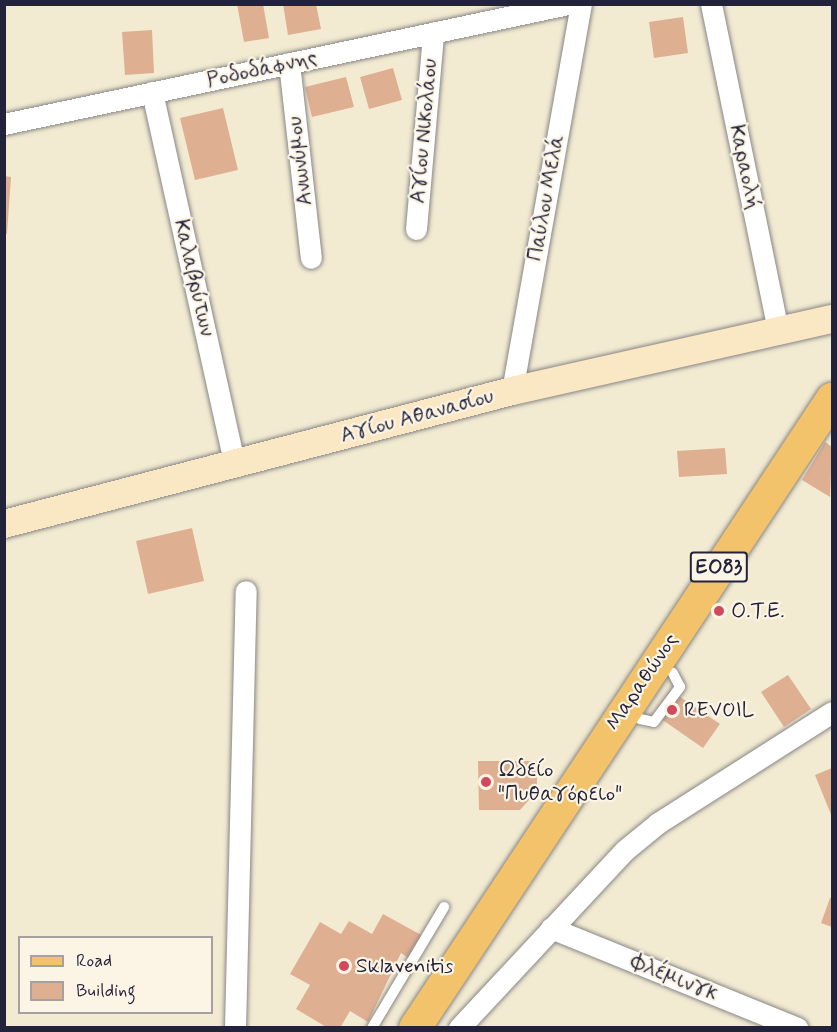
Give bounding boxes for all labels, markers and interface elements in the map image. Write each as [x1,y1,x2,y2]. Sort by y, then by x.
street label: Ροδοδάφνης [205,45,319,93]
street label: Αγίου Νικολάου [405,58,443,204]
street label: Ανωνύμου [282,115,318,207]
street label: Καραολή [724,122,766,212]
street label: Παύλου Μελά [523,133,569,263]
street label: Καλαβρύτων [168,217,220,339]
street label: Αγίου Αθανασίου [338,383,496,449]
road number: ΕΟ83 [689,550,749,584]
place label: Ο.Τ.Ε. [731,598,785,624]
marker: Ο.Τ.Ε. [712,604,726,618]
street label: Μαραθώνος [600,629,684,735]
place label: REVOIL [684,697,754,723]
marker: REVOIL [665,703,679,717]
place label: Ωδείο "Πυθαγόρειο" [498,757,622,807]
marker: Ωδείο "Πυθαγόρειο" [479,775,493,789]
legend [18,936,213,1014]
text: Road [76,949,112,973]
street label: Φλέμινγκ [627,949,721,1007]
place label: Sklavenitis [356,953,453,979]
marker: Sklavenitis [337,959,351,973]
text: Building [76,979,136,1003]

